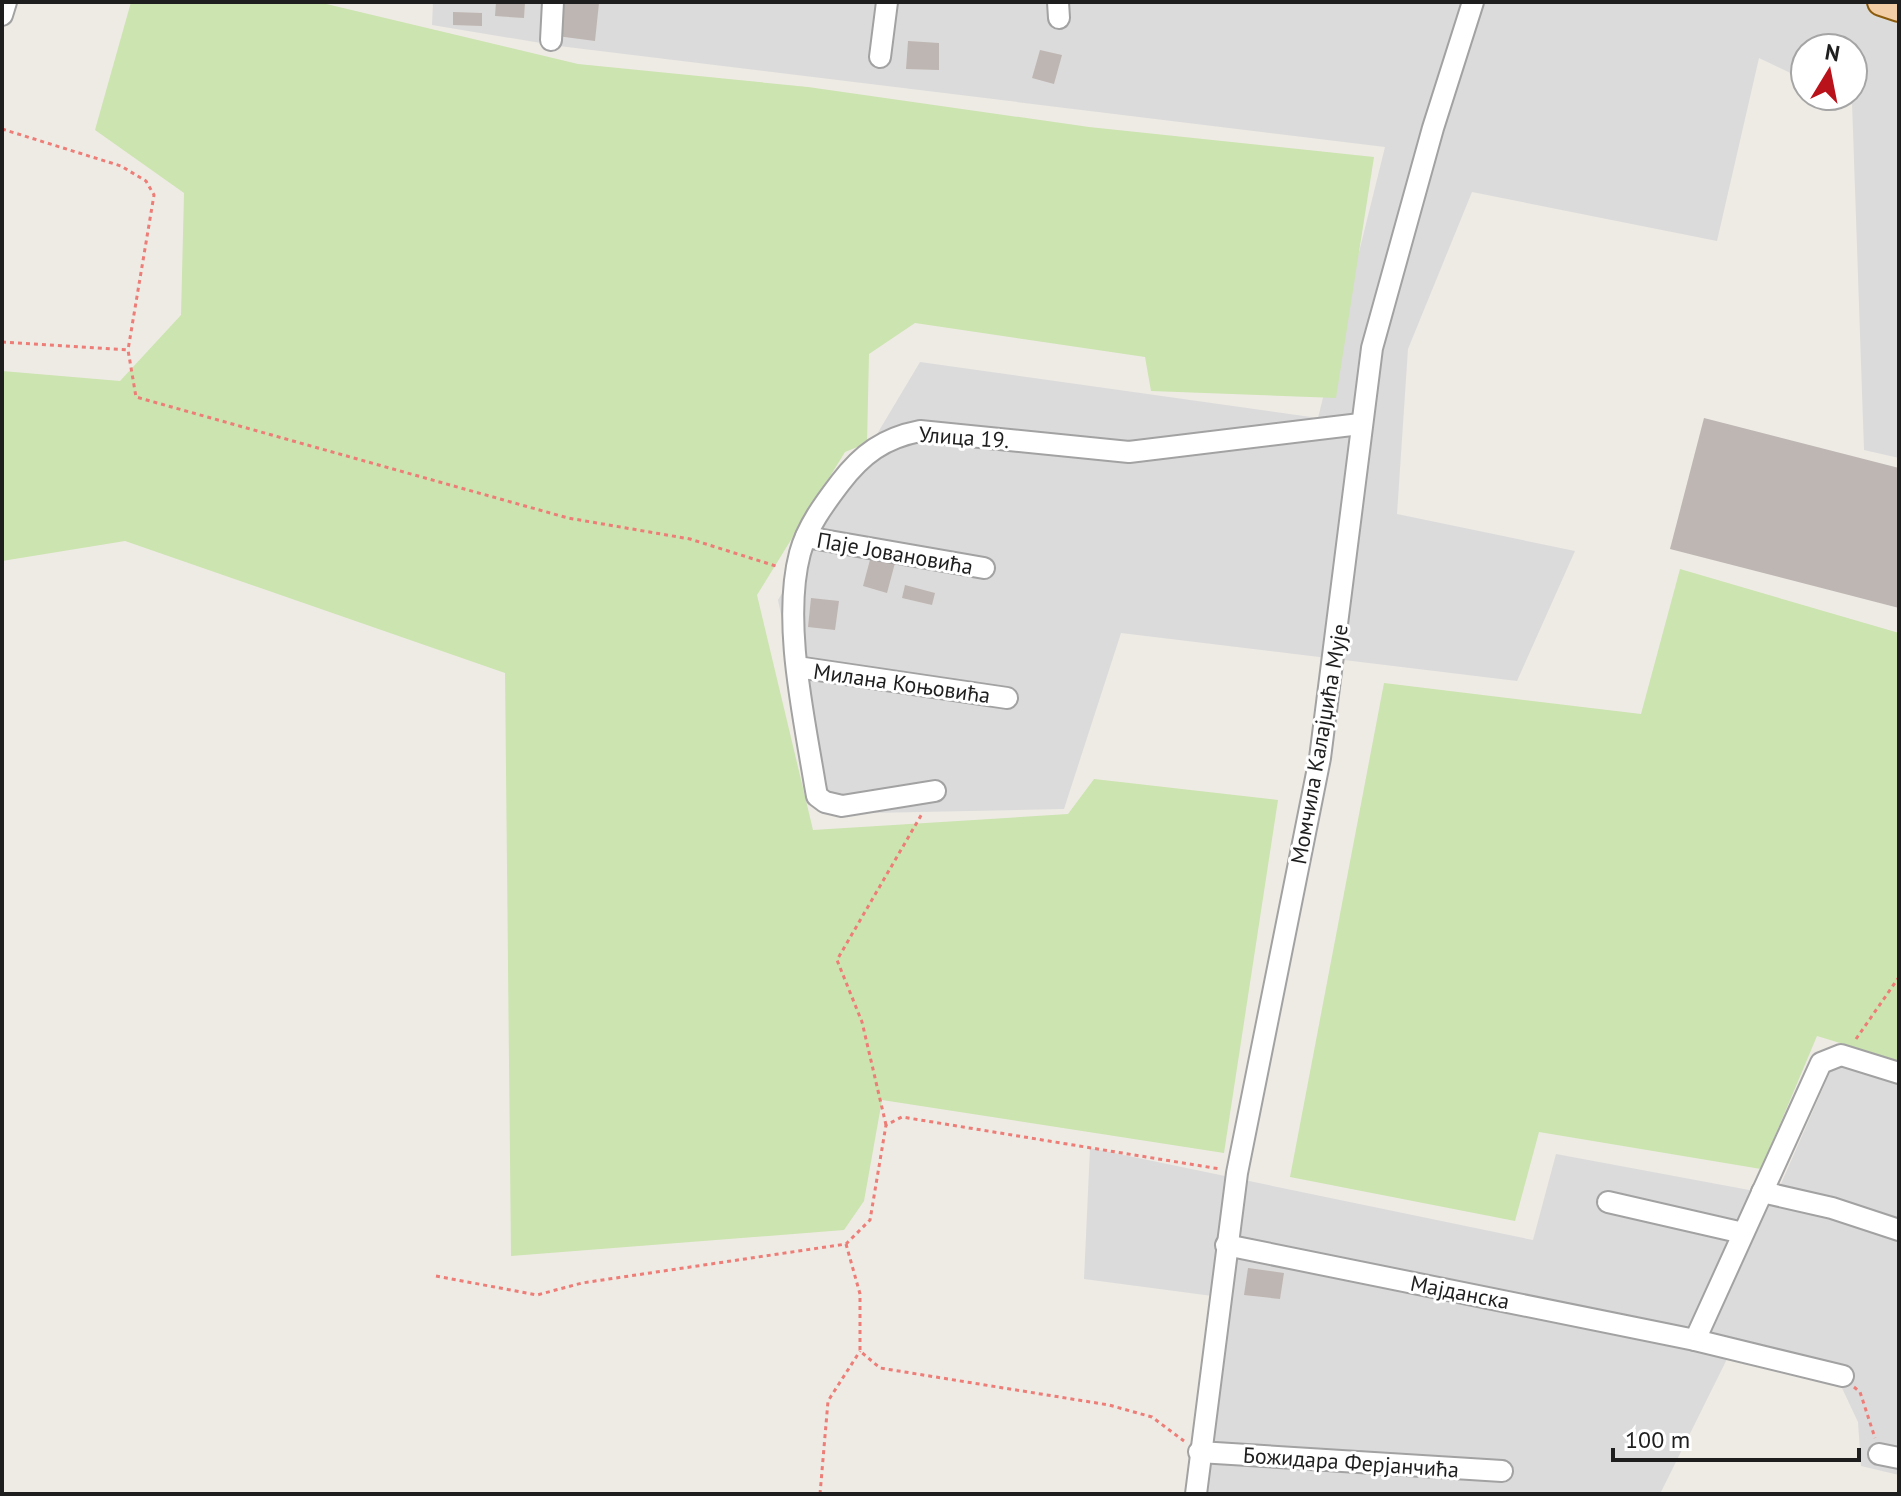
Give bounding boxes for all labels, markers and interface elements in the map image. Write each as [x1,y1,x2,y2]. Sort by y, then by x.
north arrow [1789,32,1869,112]
text: N [1823,37,1842,67]
street label: Улица 19. [918,420,1010,454]
street label: Паје Јовановића [815,525,975,581]
street label: Момчила Калајџића Мује [1284,622,1354,866]
street label: Милана Коњовића [812,657,992,709]
street label: Мајданска [1408,1269,1512,1315]
scale bar [1613,1412,1859,1462]
text: 100 m [1625,1424,1690,1455]
street label: Божидара Ферјанчића [1242,1440,1460,1484]

